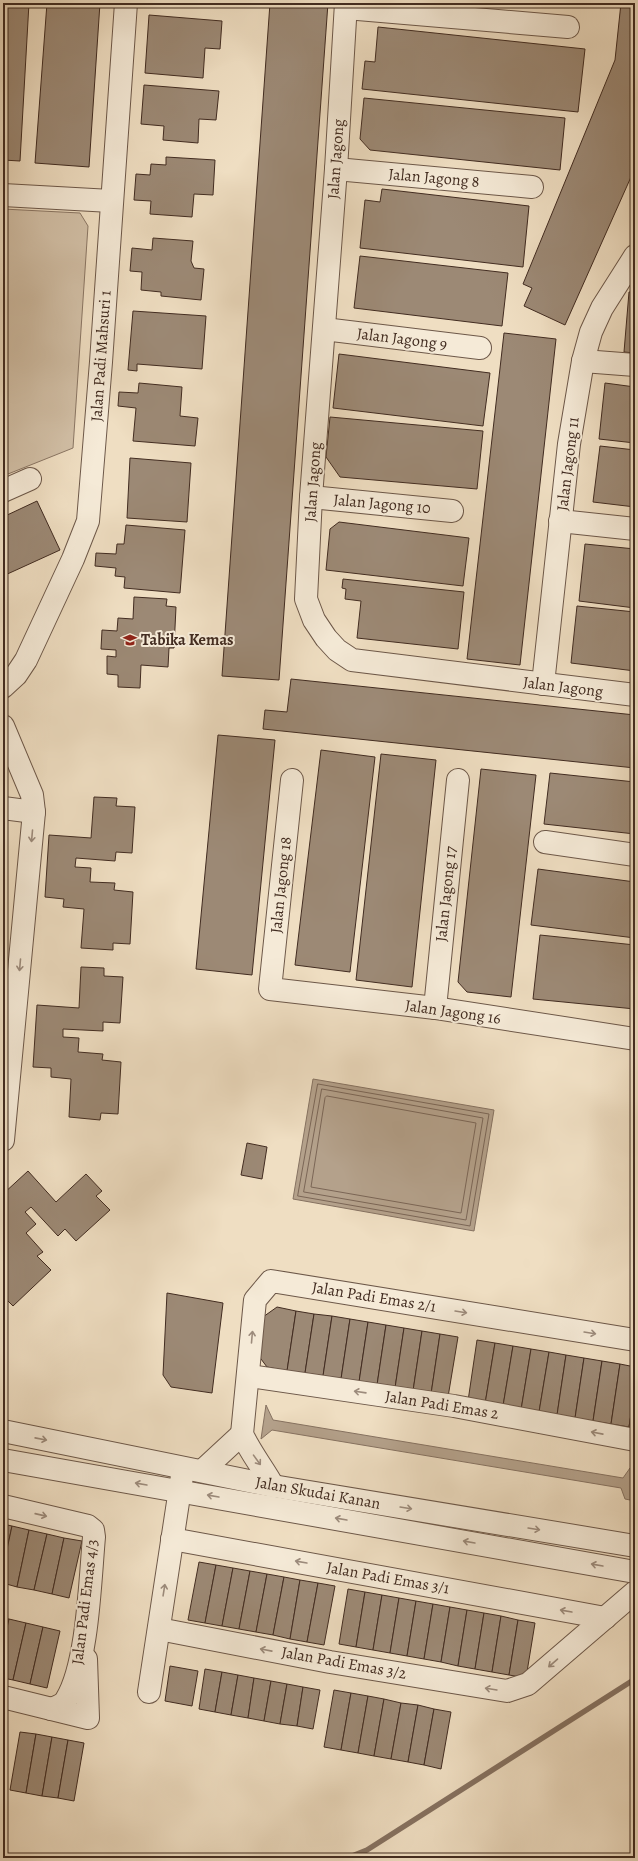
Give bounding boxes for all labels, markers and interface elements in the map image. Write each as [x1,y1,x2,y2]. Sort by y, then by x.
street label: Jalan Jagong [322,118,350,200]
street label: Jalan Jagong 8 [388,163,480,193]
street label: Jalan Padi Mahsuri 1 [85,289,117,422]
street label: Jalan Jagong 9 [356,323,448,355]
street label: Jalan Jagong 11 [551,415,585,512]
street label: Jalan Jagong [299,441,327,523]
street label: Jalan Jagong 10 [332,489,432,519]
place label: Tabika Kemas [141,629,234,651]
school or university icon: Tabika Kemas [122,632,138,648]
street label: Jalan Jagong [522,671,604,703]
one-way arrow [28,829,35,842]
street label: Jalan Jagong 18 [265,836,297,934]
street label: Jalan Jagong 17 [430,845,462,943]
one-way arrow [16,958,23,971]
street label: Jalan Jagong 16 [404,994,502,1030]
street label: Jalan Padi Emas 2/1 [310,1276,438,1318]
one-way arrow [455,1308,468,1316]
one-way arrow [583,1329,596,1337]
one-way arrow [249,1331,256,1344]
street label: Jalan Padi Emas 2 [384,1385,501,1425]
one-way arrow [354,1388,367,1396]
one-way arrow [591,1429,604,1437]
one-way arrow [34,1435,47,1443]
one-way arrow [253,1454,261,1465]
street label: Jalan Skudai Kanan [254,1471,382,1515]
one-way arrow [135,1479,148,1487]
one-way arrow [207,1492,220,1500]
one-way arrow [399,1504,412,1512]
one-way arrow [34,1511,47,1519]
one-way arrow [335,1515,348,1523]
one-way arrow [527,1525,540,1533]
street label: Jalan Padi Emas 4/3 [66,1538,104,1666]
one-way arrow [463,1538,476,1546]
street label: Jalan Padi Emas 3/1 [325,1556,452,1600]
one-way arrow [295,1558,308,1566]
one-way arrow [591,1561,604,1569]
one-way arrow [160,1584,168,1597]
one-way arrow [560,1607,573,1615]
street label: Jalan Padi Emas 3/2 [280,1641,409,1685]
one-way arrow [260,1645,273,1653]
one-way arrow [547,1659,558,1668]
one-way arrow [485,1684,498,1692]

